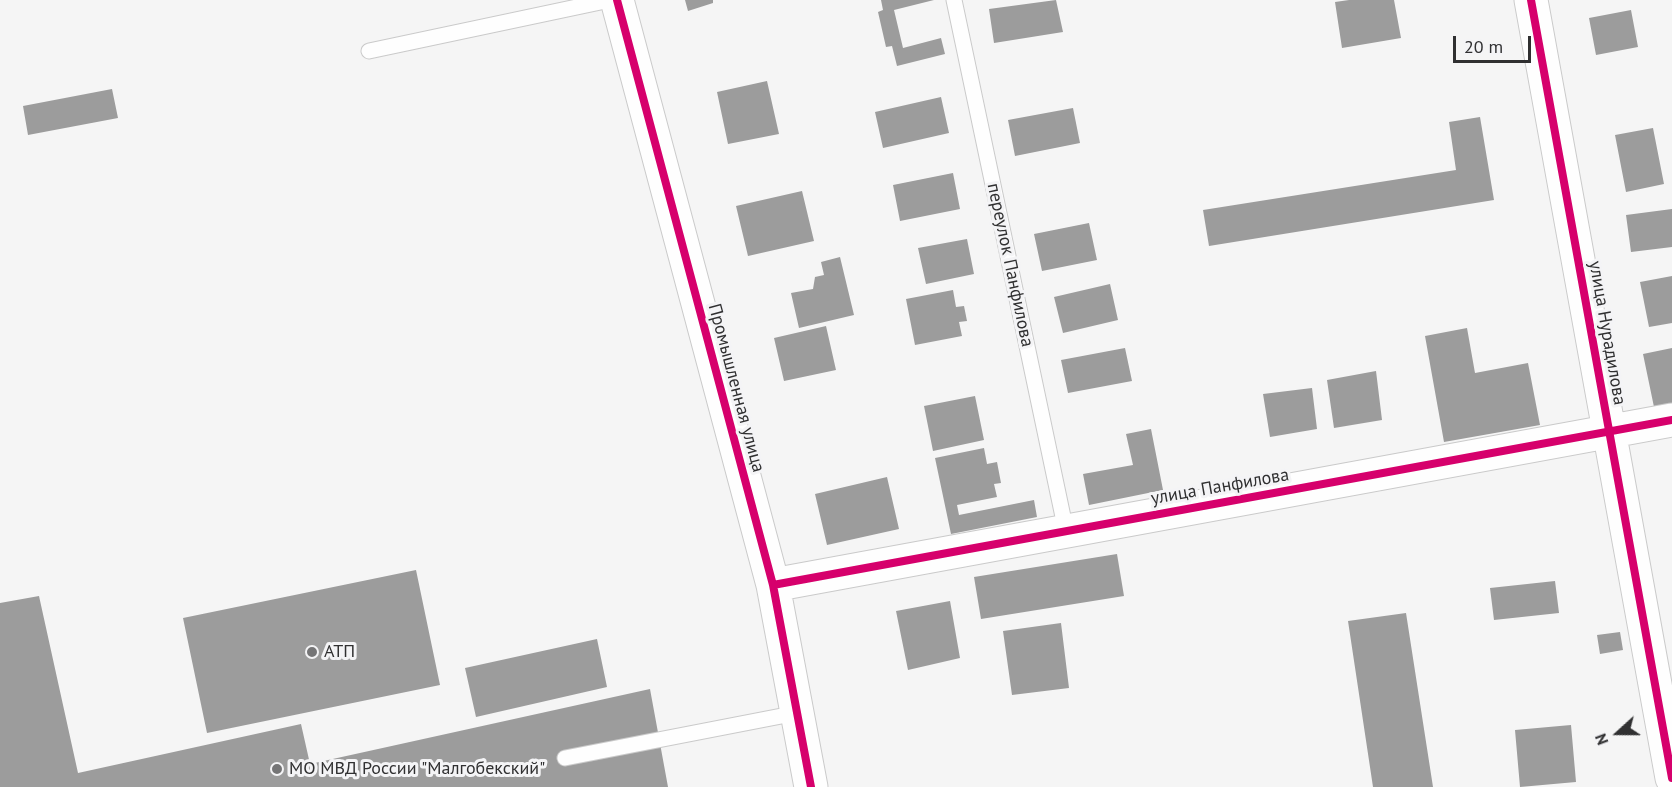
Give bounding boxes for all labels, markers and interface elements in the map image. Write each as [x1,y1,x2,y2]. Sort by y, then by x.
scale bar [1456,24,1534,62]
text: 20 m [1464,35,1503,58]
street label: переулок Панфилова [982,181,1038,349]
street label: улица Нурадилова [1584,259,1630,407]
street label: Промышленная улица [703,301,769,475]
street label: улица Панфилова [1149,464,1291,510]
place label: АТП [324,641,355,663]
marker: АТП [305,645,319,659]
north arrow [1588,703,1648,763]
text: N [1590,731,1612,748]
place label: МО МВД России "Малгобекский" [289,758,545,780]
marker: МО МВД России "Малгобекский" [270,762,284,776]

